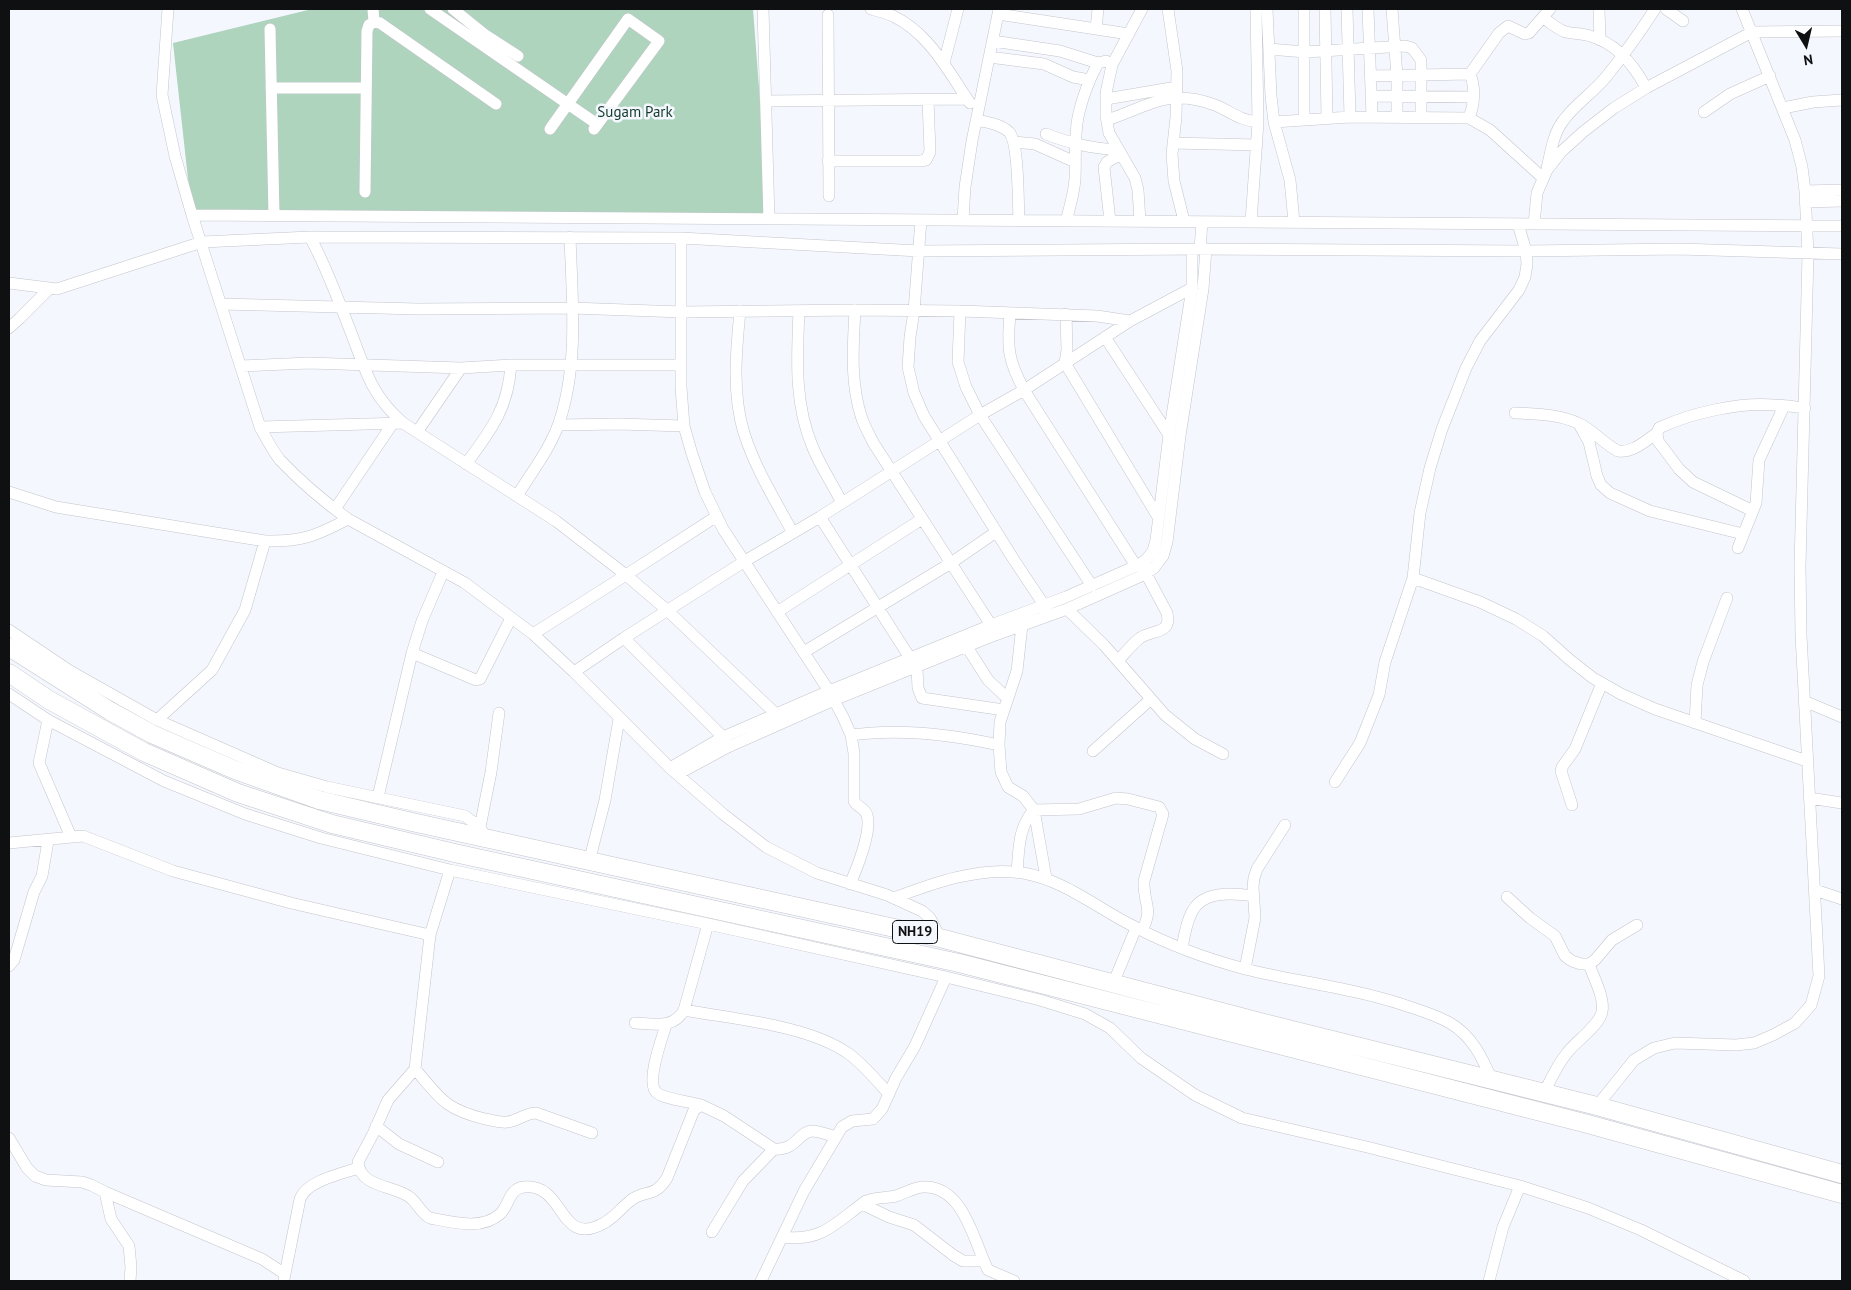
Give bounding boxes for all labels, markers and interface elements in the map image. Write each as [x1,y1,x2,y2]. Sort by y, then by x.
north arrow [1781,20,1831,70]
text: N [1802,50,1814,69]
park label: Sugam Park [597,104,673,122]
road number: NH19 [892,920,938,944]

